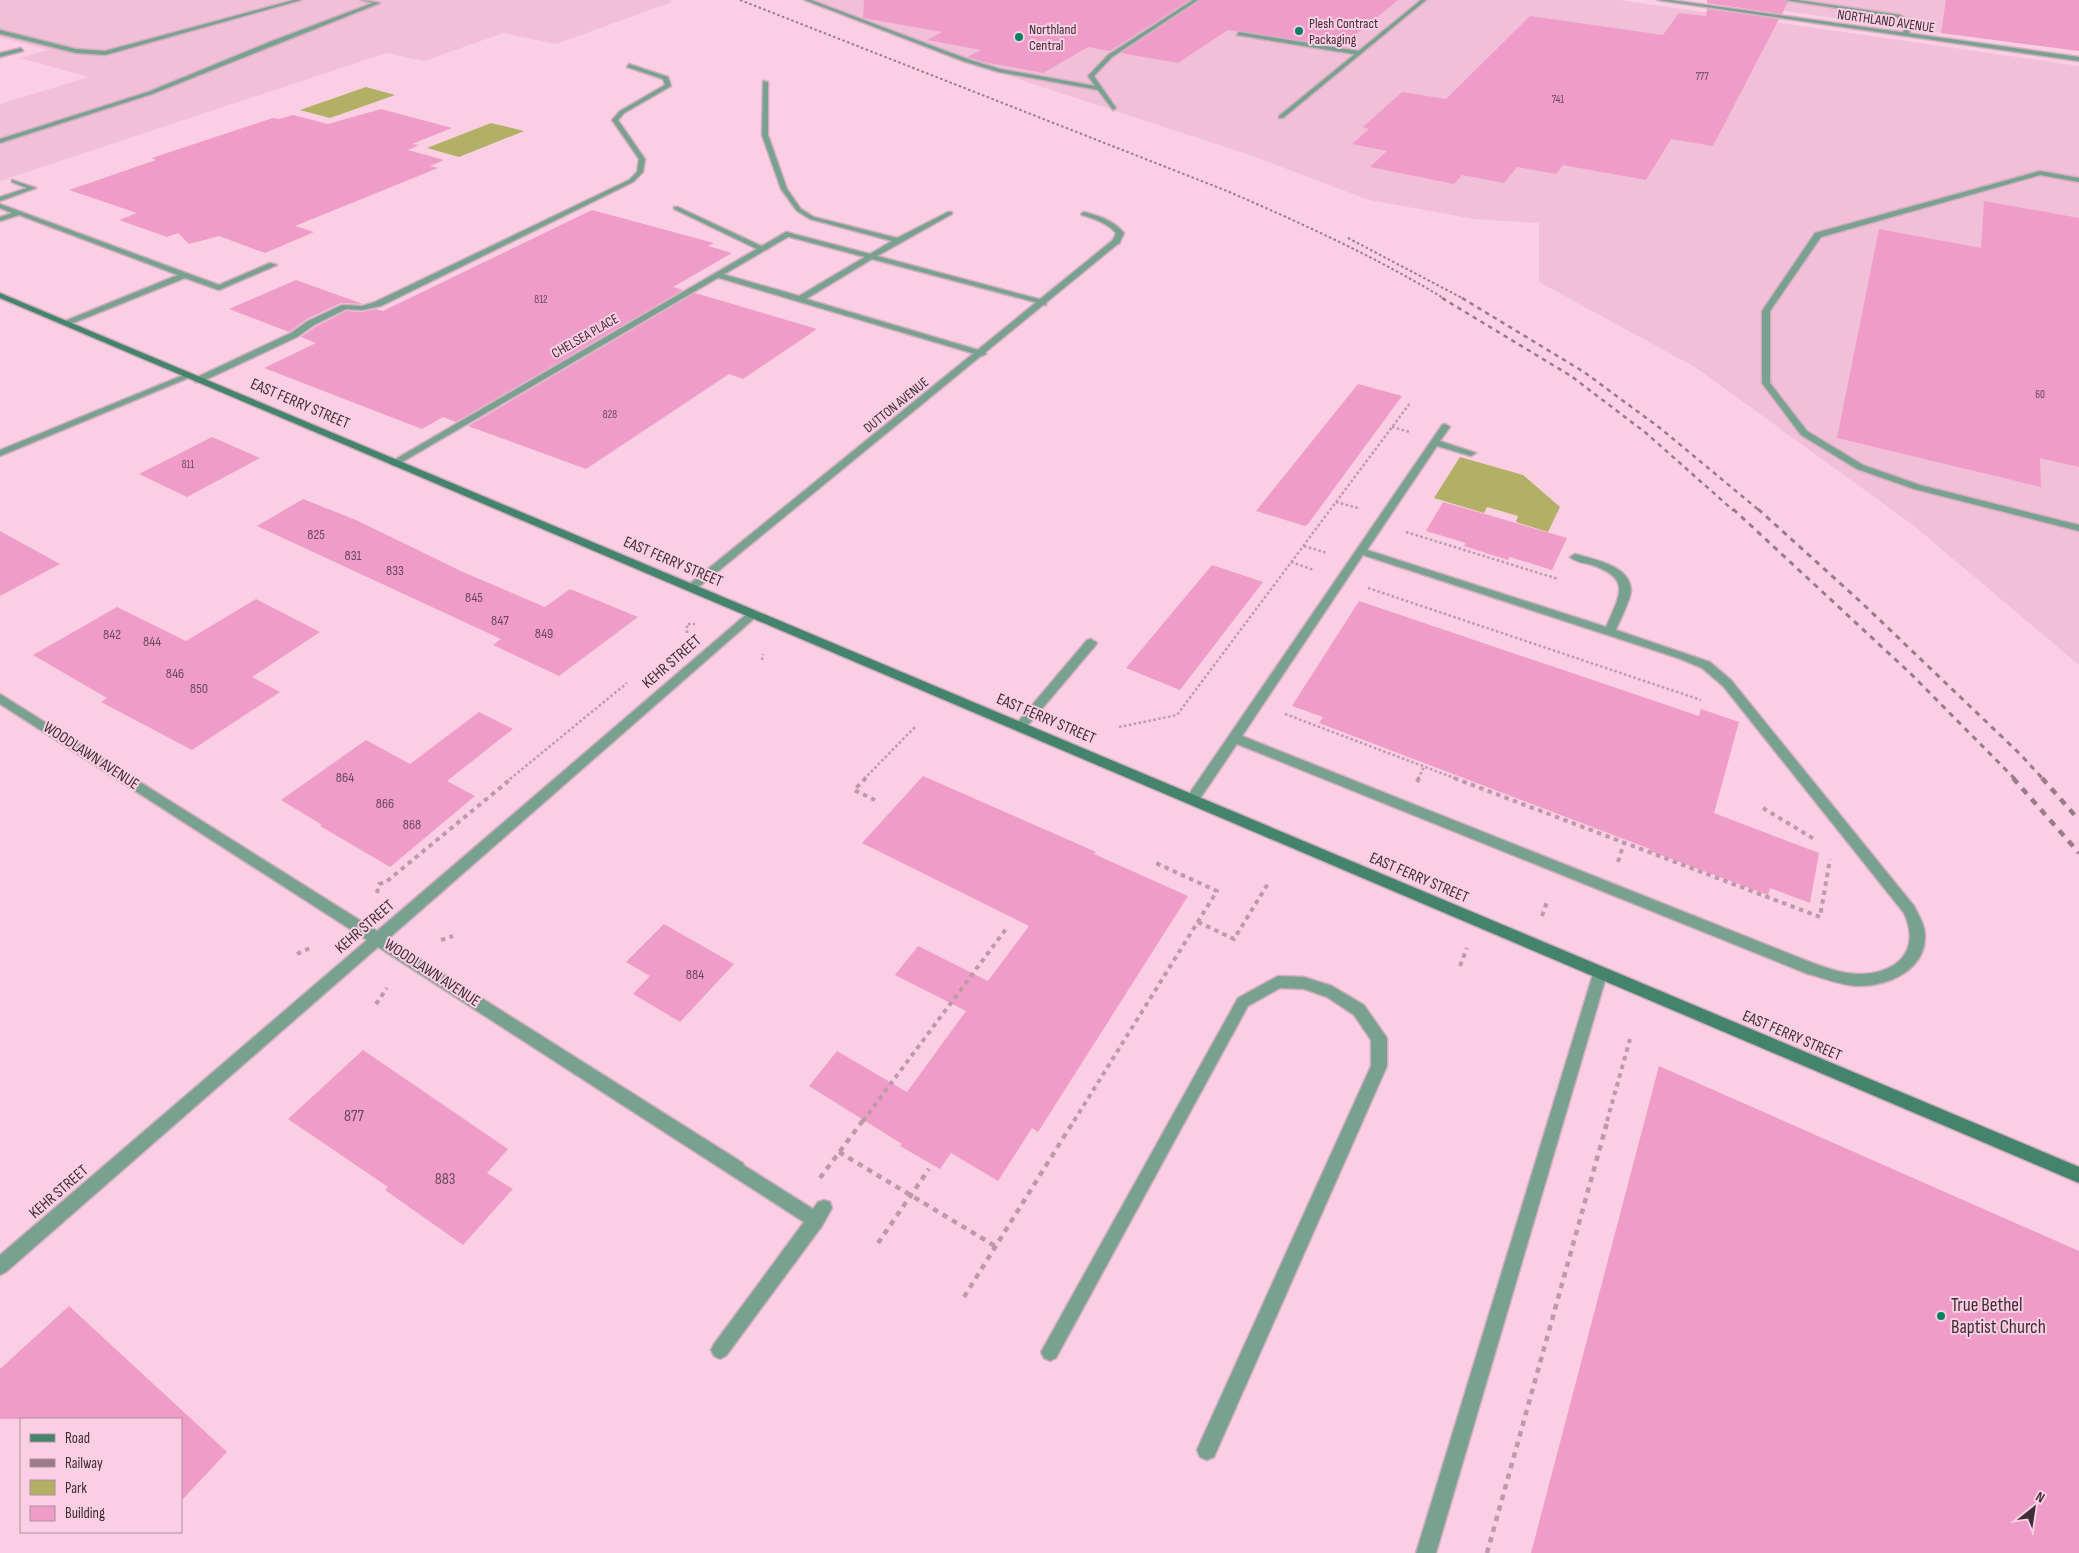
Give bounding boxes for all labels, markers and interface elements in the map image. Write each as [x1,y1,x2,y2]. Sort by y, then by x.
street label: NORTHLAND AVENUE [1836,6,1936,36]
place label: Plesh Contract Packaging [1309,15,1378,48]
place label: Northland Central [1029,21,1076,54]
marker: Plesh Contract Packaging [1293,25,1305,37]
marker: Northland Central [1013,31,1025,43]
house number: 777 [1695,70,1709,83]
house number: 741 [1552,93,1564,106]
house number: 812 [534,293,548,306]
street label: CHELSEA PLACE [549,310,622,362]
street label: DUTTON AVENUE [860,373,932,436]
street label: EAST FERRY STREET [247,375,353,434]
house number: 60 [2035,388,2045,401]
house number: 828 [603,408,617,421]
house number: 811 [182,458,194,471]
house number: 825 [307,526,325,543]
street label: EAST FERRY STREET [620,533,726,592]
house number: 831 [345,547,362,564]
house number: 833 [386,562,404,579]
house number: 845 [465,589,483,606]
house number: 847 [491,612,509,629]
house number: 849 [535,625,553,642]
house number: 842 [103,626,121,643]
street label: KEHR STREET [639,631,706,693]
house number: 844 [143,633,161,650]
house number: 846 [166,665,184,682]
house number: 850 [190,680,208,697]
street label: EAST FERRY STREET [993,690,1099,749]
street label: WOODLAWN AVENUE [39,718,143,794]
house number: 864 [336,769,354,786]
house number: 866 [376,795,394,812]
house number: 868 [403,816,421,833]
street label: EAST FERRY STREET [1366,849,1472,908]
street label: KEHR STREET [332,896,399,958]
street label: WOODLAWN AVENUE [380,935,484,1011]
house number: 884 [686,966,704,983]
street label: EAST FERRY STREET [1739,1007,1845,1066]
house number: 877 [344,1107,364,1126]
street label: KEHR STREET [26,1161,93,1223]
house number: 883 [435,1170,455,1189]
place label: True Bethel Baptist Church [1951,1294,2046,1339]
marker: True Bethel Baptist Church [1935,1310,1947,1322]
legend [20,1418,182,1533]
text: Road [65,1429,90,1448]
text: Railway [65,1454,103,1473]
text: Park [65,1479,87,1498]
north arrow [2009,1483,2059,1533]
text: N [2033,1488,2048,1506]
text: Building [65,1504,105,1523]

